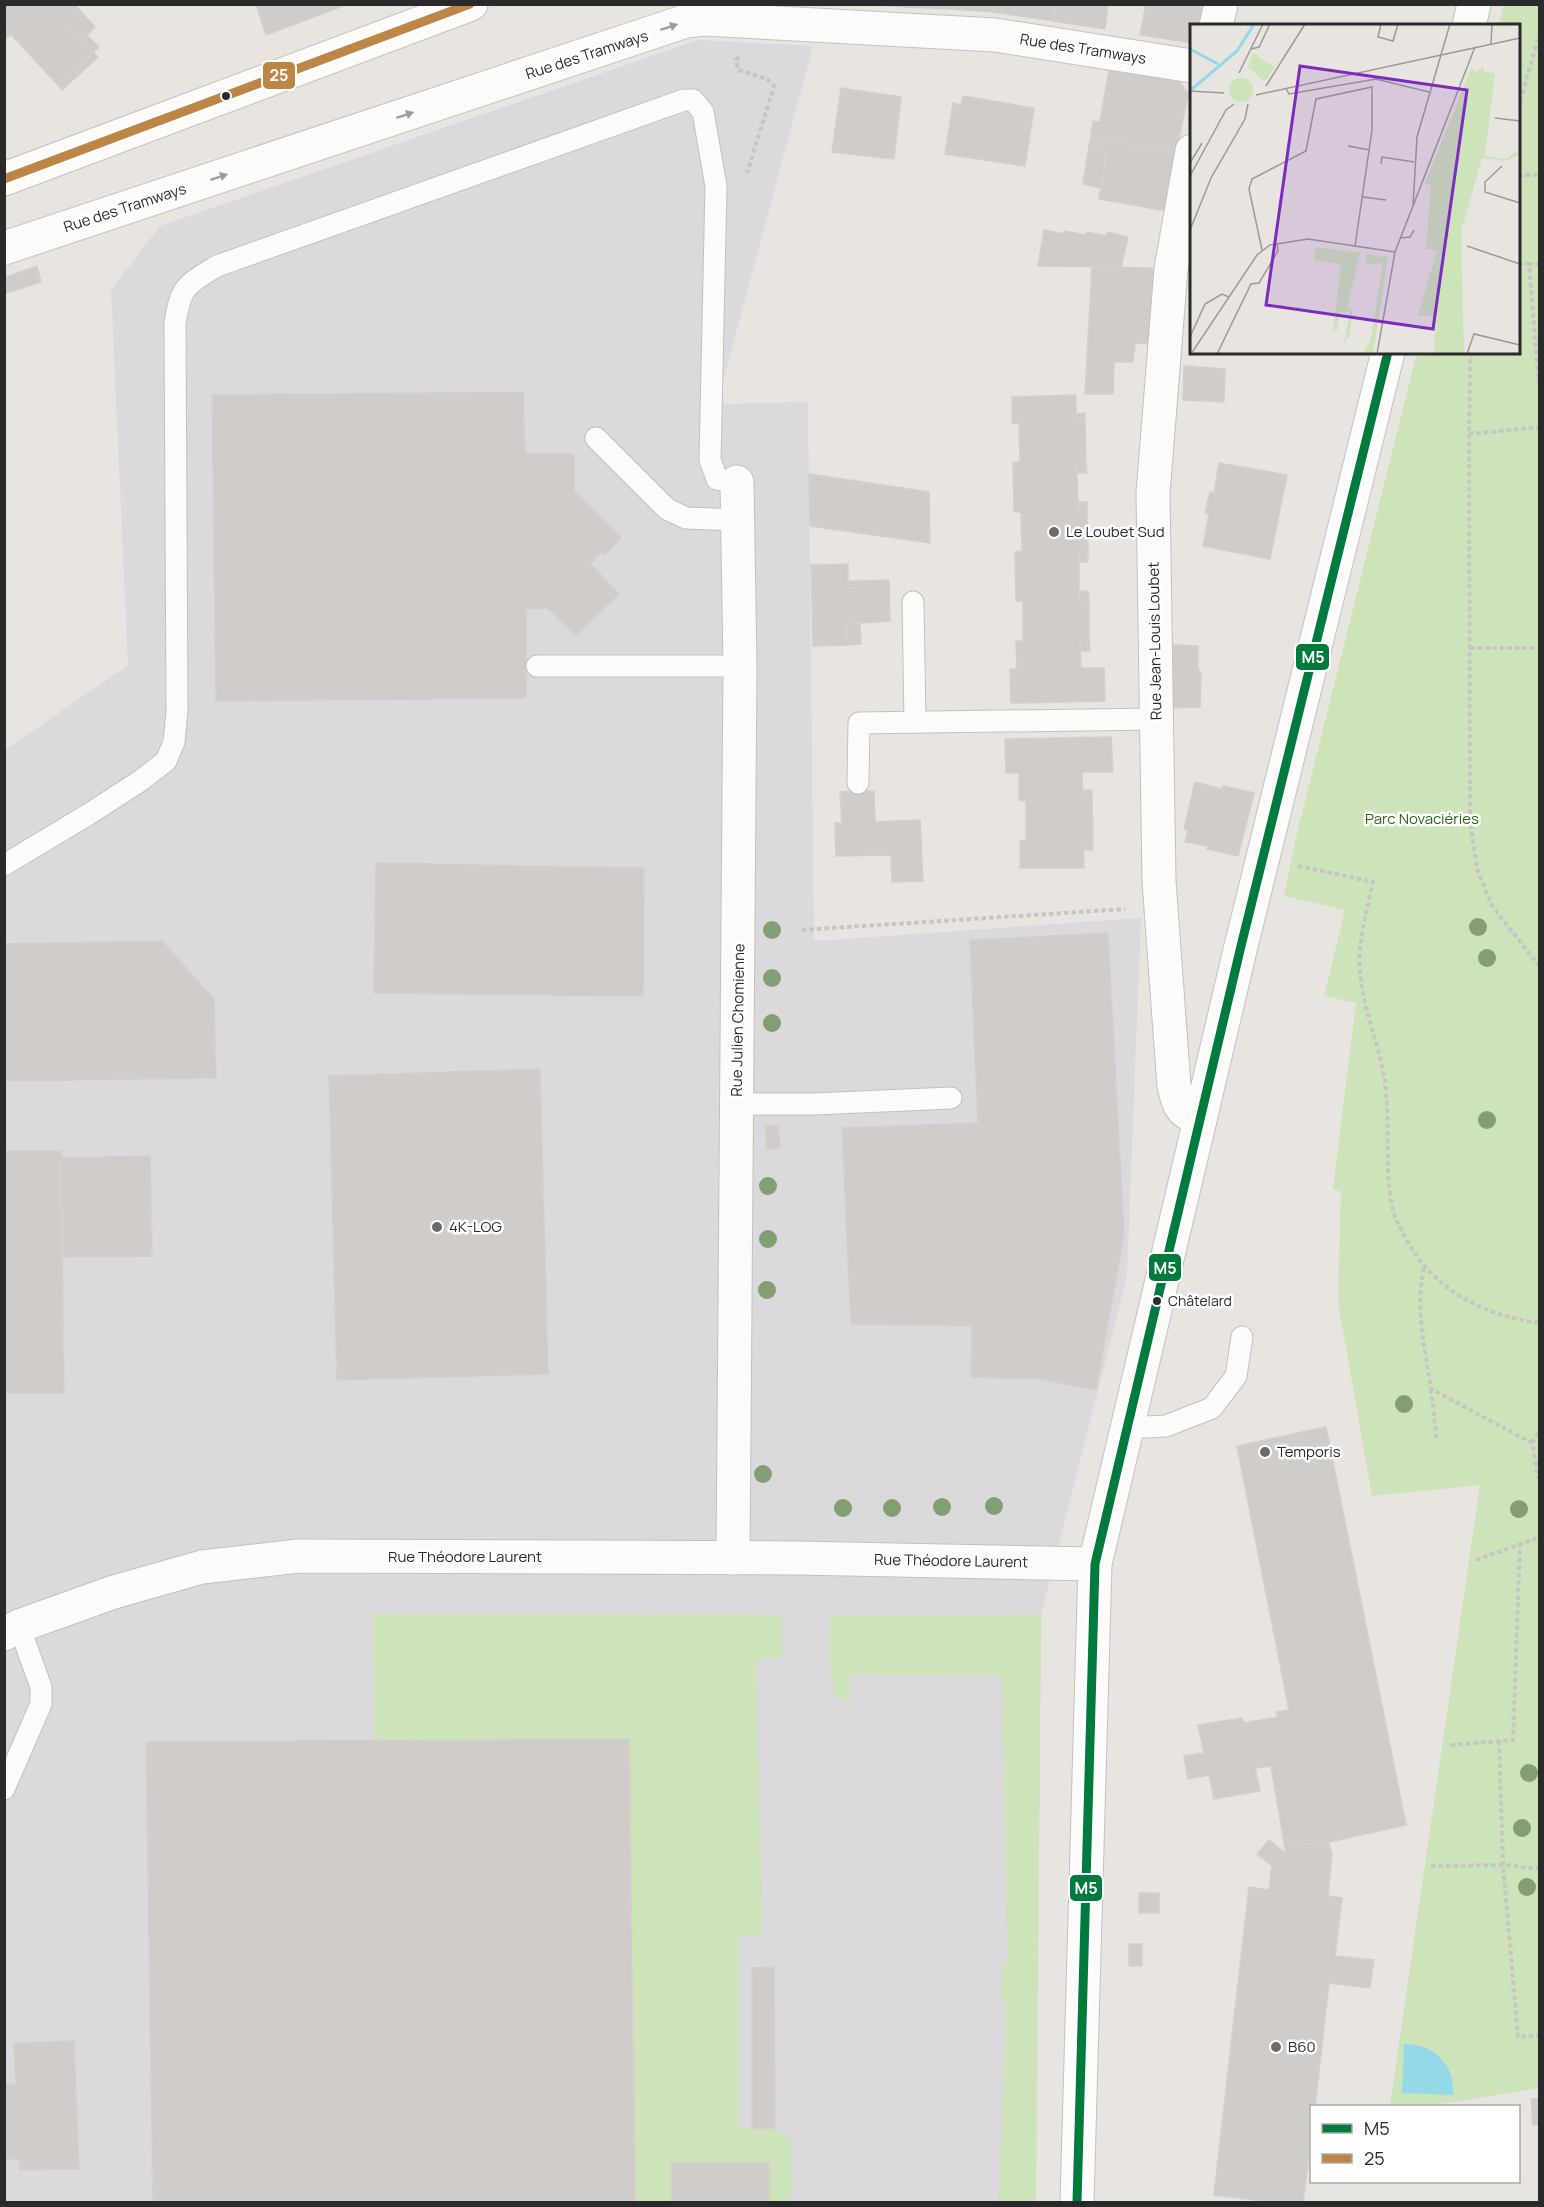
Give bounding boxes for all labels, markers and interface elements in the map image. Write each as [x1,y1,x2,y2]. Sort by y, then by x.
one-way arrow [660,22,678,31]
inset map [1190,24,1520,354]
street label: Rue des Tramways [523,25,651,84]
street label: Rue des Tramways [1018,28,1148,69]
line badge: 25 [262,61,296,90]
text: 25 [270,64,288,86]
unlabelled marker [220,90,232,102]
one-way arrow [396,110,414,120]
one-way arrow [211,172,229,181]
street label: Rue des Tramways [61,178,189,237]
place label: Le Loubet Sud [1066,521,1165,542]
marker: Le Loubet Sud [1047,525,1061,539]
street label: Rue Jean-Louis Loubet [1143,562,1166,720]
line badge: M5 [1295,643,1330,671]
text: M5 [1301,646,1325,668]
park label: Parc Novaciéries [1365,808,1479,829]
street label: Rue Julien Chomienne [726,943,749,1097]
place label: 4K-LOG [449,1216,502,1237]
marker: 4K-LOG [430,1220,444,1234]
line badge: M5 [1148,1253,1182,1282]
text: M5 [1153,1257,1177,1279]
place label: Châtelard [1168,1291,1232,1310]
marker: Châtelard [1151,1295,1163,1307]
place label: Temporis [1277,1441,1341,1462]
marker: Temporis [1258,1445,1272,1459]
street label: Rue Théodore Laurent [388,1546,542,1567]
street label: Rue Théodore Laurent [874,1549,1028,1572]
line badge: M5 [1069,1874,1103,1902]
text: M5 [1074,1877,1098,1899]
place label: B60 [1288,2036,1316,2057]
marker: B60 [1269,2040,1283,2054]
legend [1310,2105,1520,2183]
text: M5 [1364,2116,1390,2140]
text: 25 [1364,2146,1385,2170]

